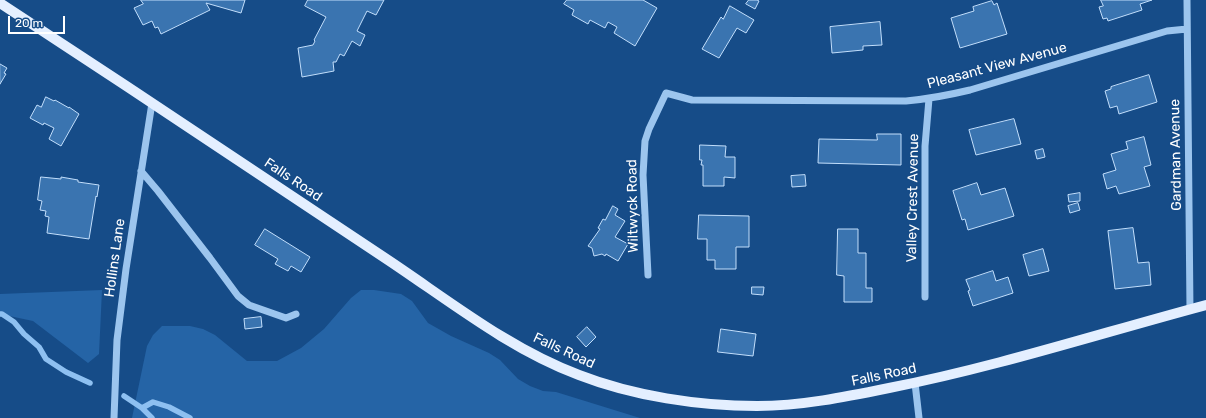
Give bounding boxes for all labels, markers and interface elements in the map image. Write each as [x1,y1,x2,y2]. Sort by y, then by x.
scale bar [10,8,67,34]
text: 20 m [15,16,43,30]
street label: Pleasant View Avenue [925,39,1069,93]
street label: Gardman Avenue [1167,99,1185,211]
street label: Valley Crest Avenue [903,133,923,263]
street label: Falls Road [261,155,325,205]
street label: Wiltwyck Road [624,159,642,253]
street label: Hollins Lane [101,218,129,298]
street label: Falls Road [531,329,597,373]
street label: Falls Road [850,360,918,390]

